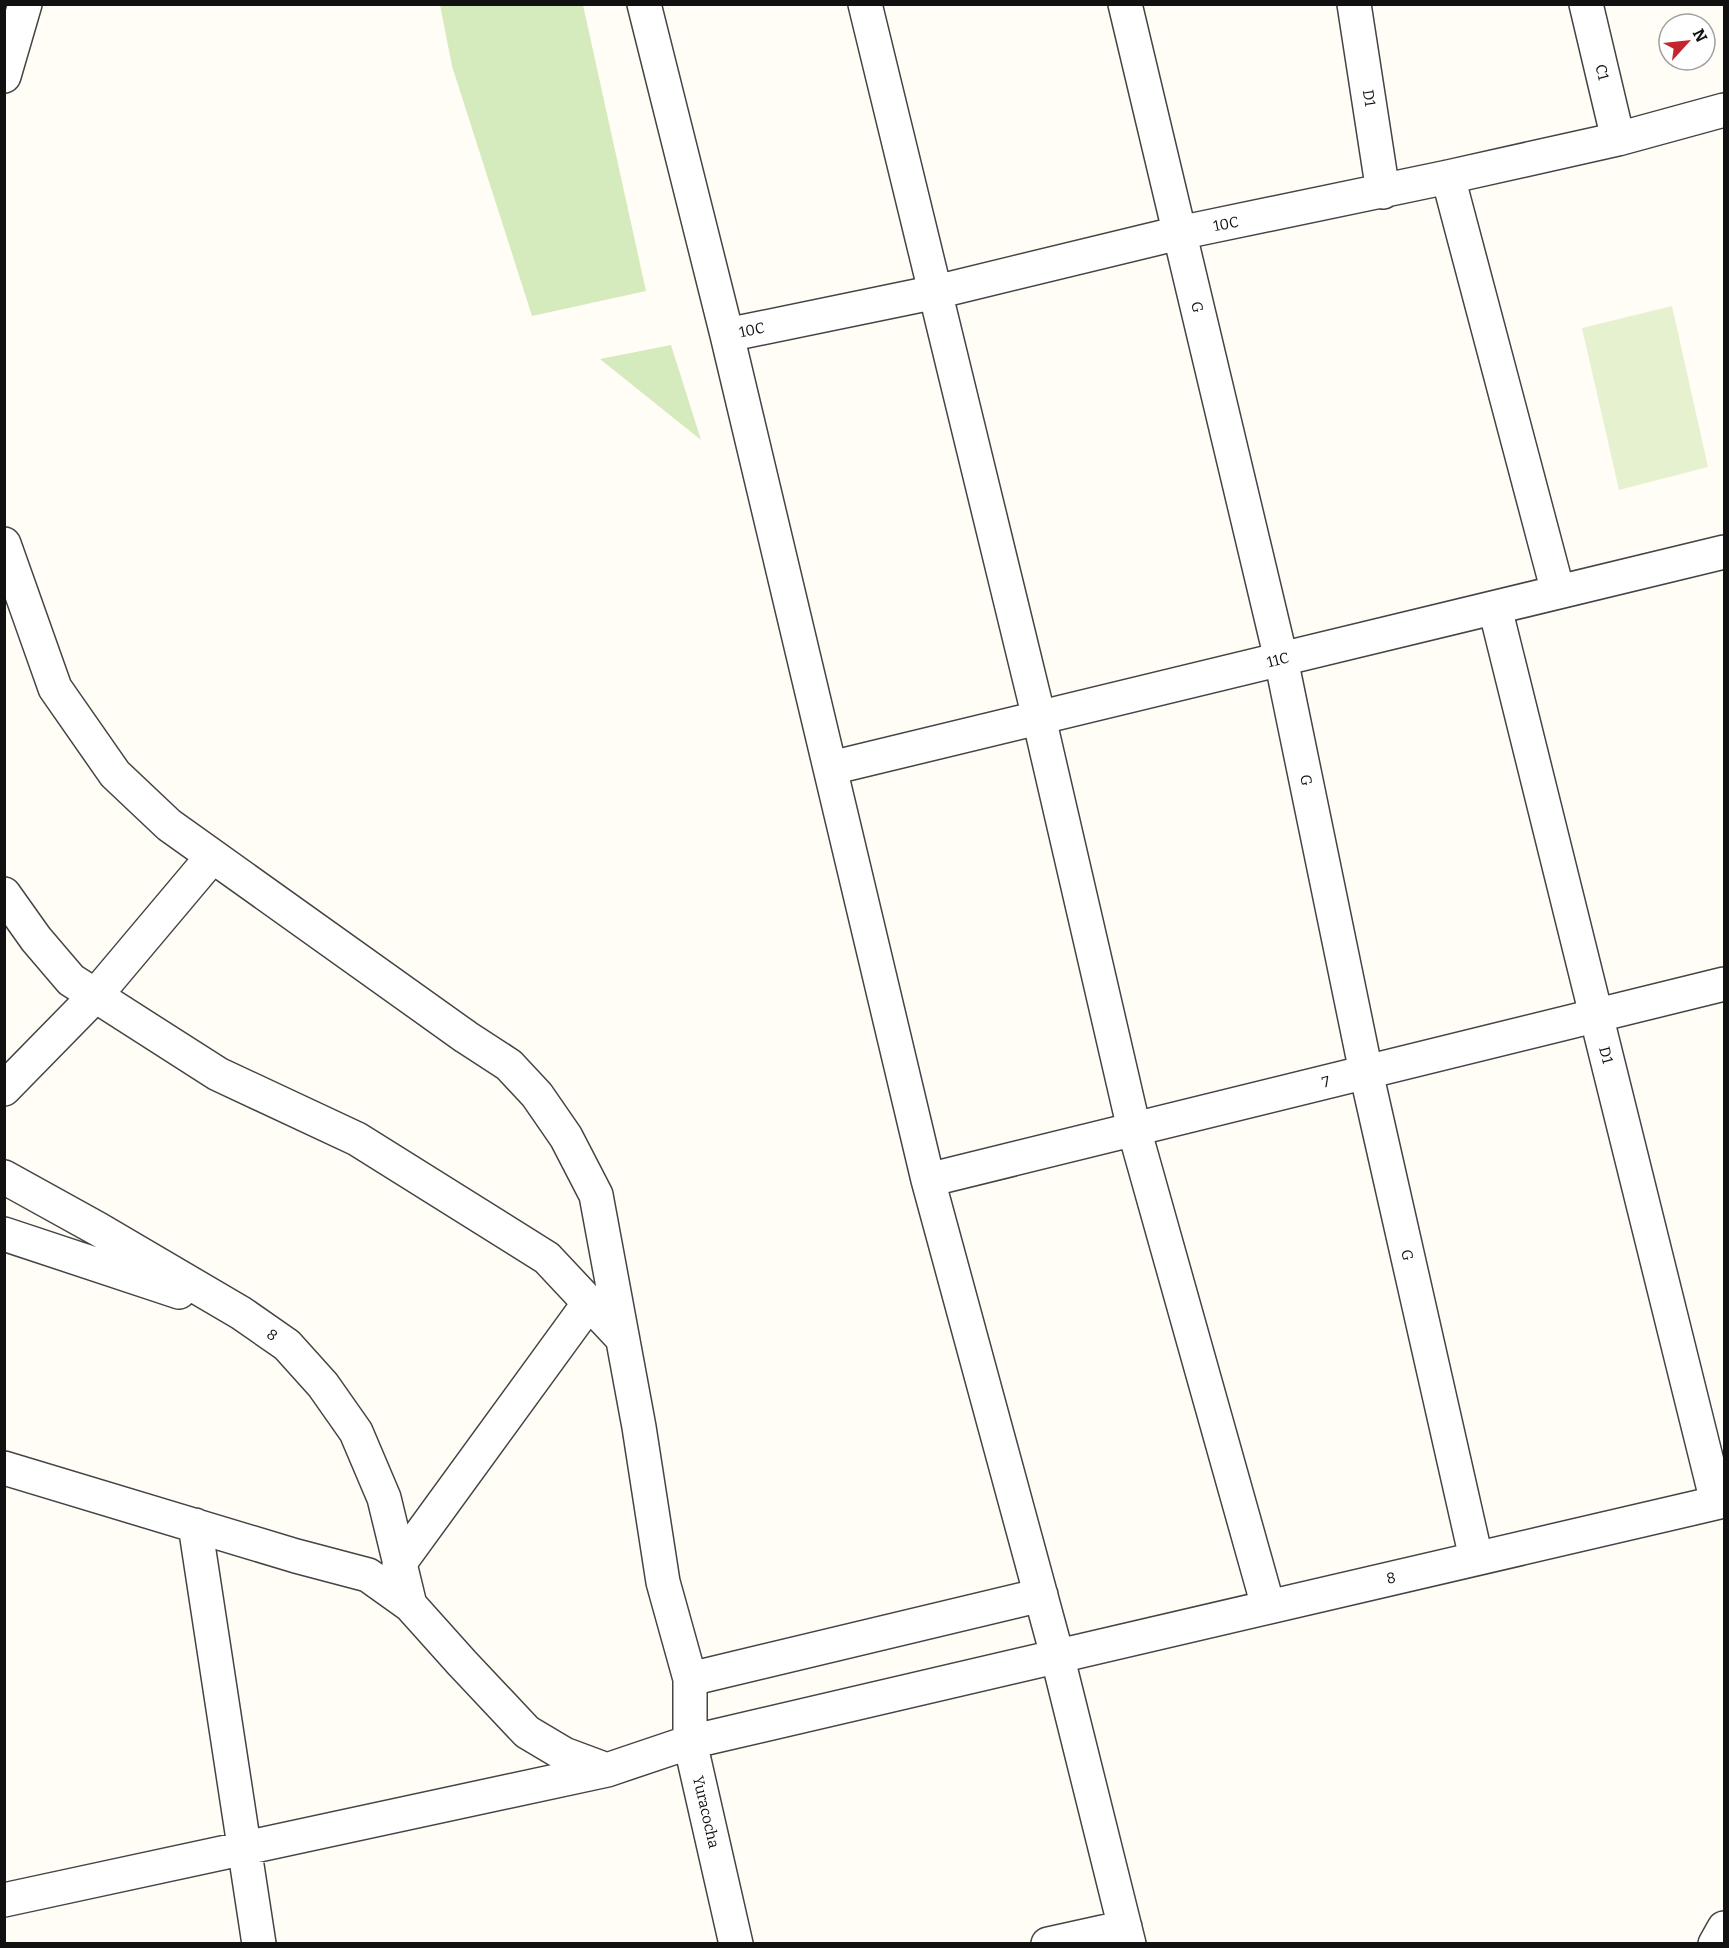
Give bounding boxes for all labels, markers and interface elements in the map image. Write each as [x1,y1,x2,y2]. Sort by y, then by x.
north arrow [1657,12,1717,72]
text: N [1689,26,1711,45]
street label: C1 [1591,62,1613,82]
street label: D1 [1359,88,1379,108]
street label: 10C [1212,213,1240,235]
street label: G [1187,300,1207,314]
street label: 10C [738,319,766,341]
street label: 11C [1265,649,1291,671]
street label: G [1296,773,1316,787]
street label: D1 [1595,1045,1617,1065]
street label: 7 [1320,1072,1332,1092]
street label: G [1397,1248,1417,1262]
street label: 8 [263,1325,281,1345]
street label: 8 [1385,1568,1397,1588]
street label: Yuracocha [689,1774,723,1850]

